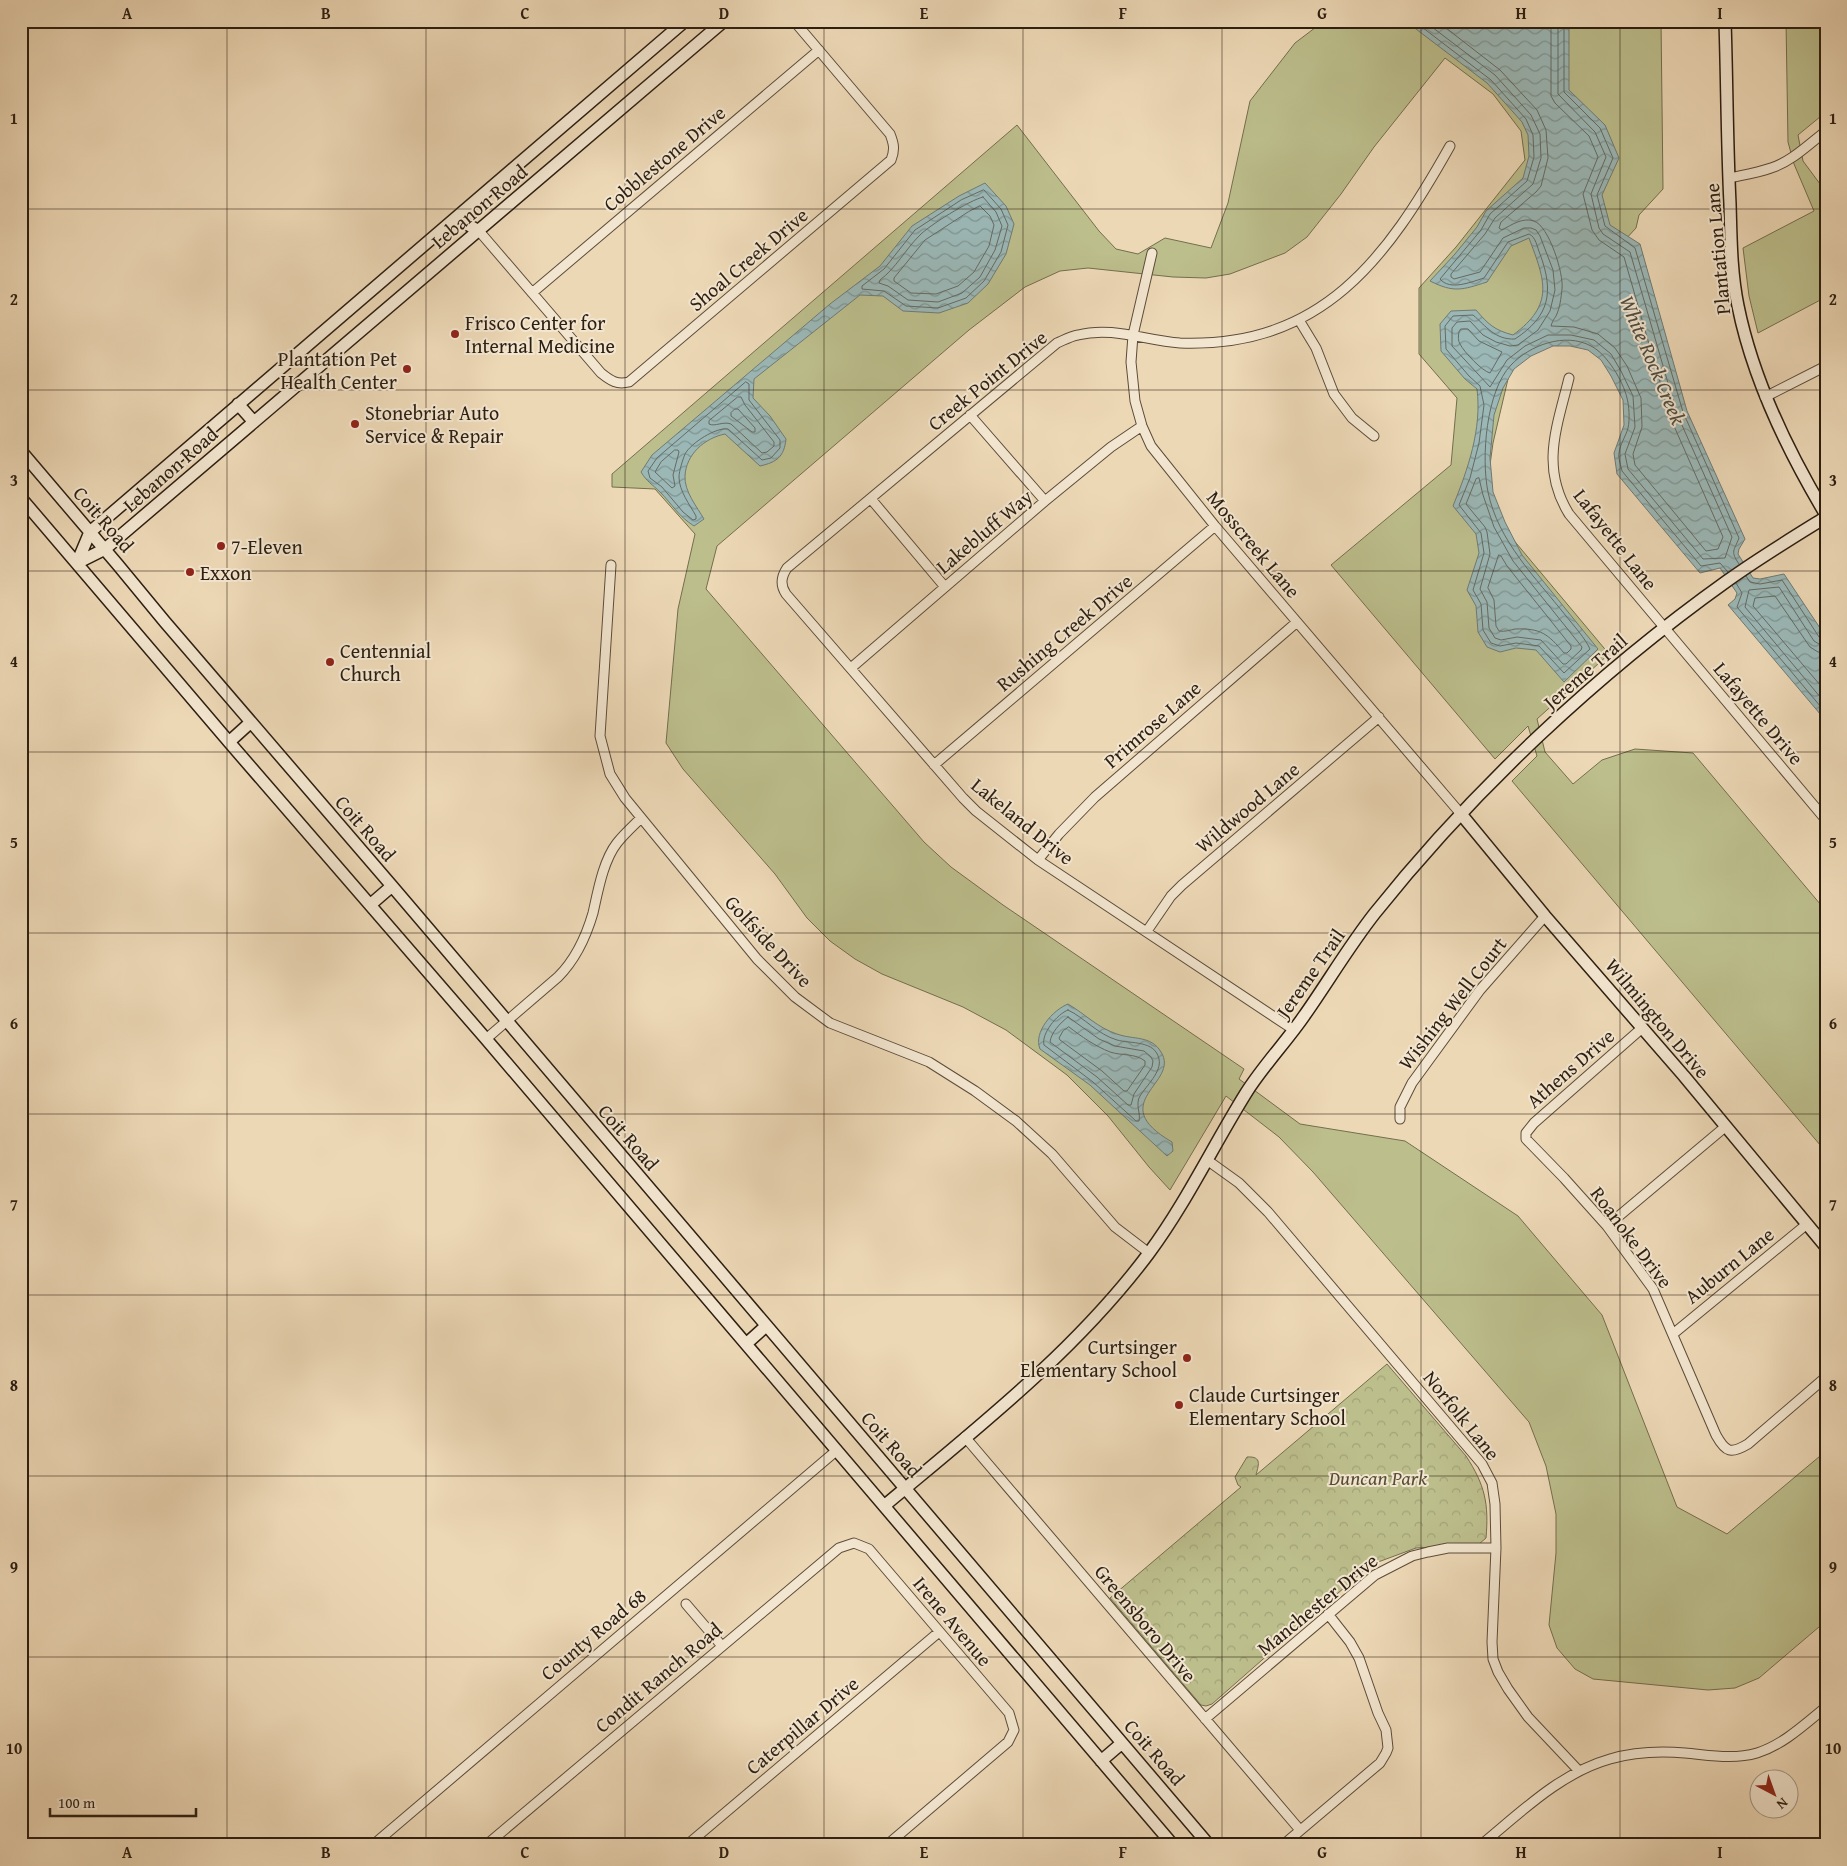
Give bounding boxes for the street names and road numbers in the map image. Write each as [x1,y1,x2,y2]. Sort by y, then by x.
street label: Cobblestone Drive [597,98,731,218]
street label: Lebanon Road [425,157,534,255]
street label: Plantation Lane [1697,182,1737,316]
street label: Shoal Creek Drive [682,200,814,318]
street label: Creek Point Drive [921,323,1053,437]
street label: Lebanon Road [116,419,224,519]
street label: Coit Road [67,479,141,559]
street label: Lakebluff Way [929,482,1039,580]
street label: Lafayette Lane [1567,482,1665,596]
street label: Mosscreek Lane [1200,484,1308,604]
street label: Rushing Creek Drive [990,566,1138,698]
street label: Jereme Trail [1534,626,1634,718]
street label: Lafayette Drive [1707,655,1811,771]
street label: Primrose Lane [1097,673,1207,775]
street label: Wildwood Lane [1189,755,1305,859]
street label: Lakeland Drive [965,771,1081,871]
street label: Coit Road [329,788,403,868]
street label: Golfside Drive [719,888,819,994]
street label: Jereme Trail [1267,922,1352,1026]
street label: Wishing Well Court [1391,930,1513,1076]
street label: Wilmington Drive [1599,952,1717,1084]
street label: Athens Drive [1520,1022,1620,1114]
street label: Coit Road [592,1097,666,1177]
street label: Roanoke Drive [1584,1180,1680,1294]
street label: Auburn Lane [1678,1220,1780,1310]
street label: Norfolk Lane [1417,1364,1507,1466]
street label: Coit Road [855,1404,929,1484]
street label: Manchester Drive [1250,1546,1384,1662]
street label: Greensboro Drive [1088,1558,1204,1688]
street label: Irene Avenue [907,1570,999,1672]
street label: County Road 68 [534,1581,652,1687]
street label: Condit Ranch Road [588,1615,728,1739]
street label: Caterpillar Drive [739,1669,865,1781]
street label: Coit Road [1118,1712,1192,1792]

